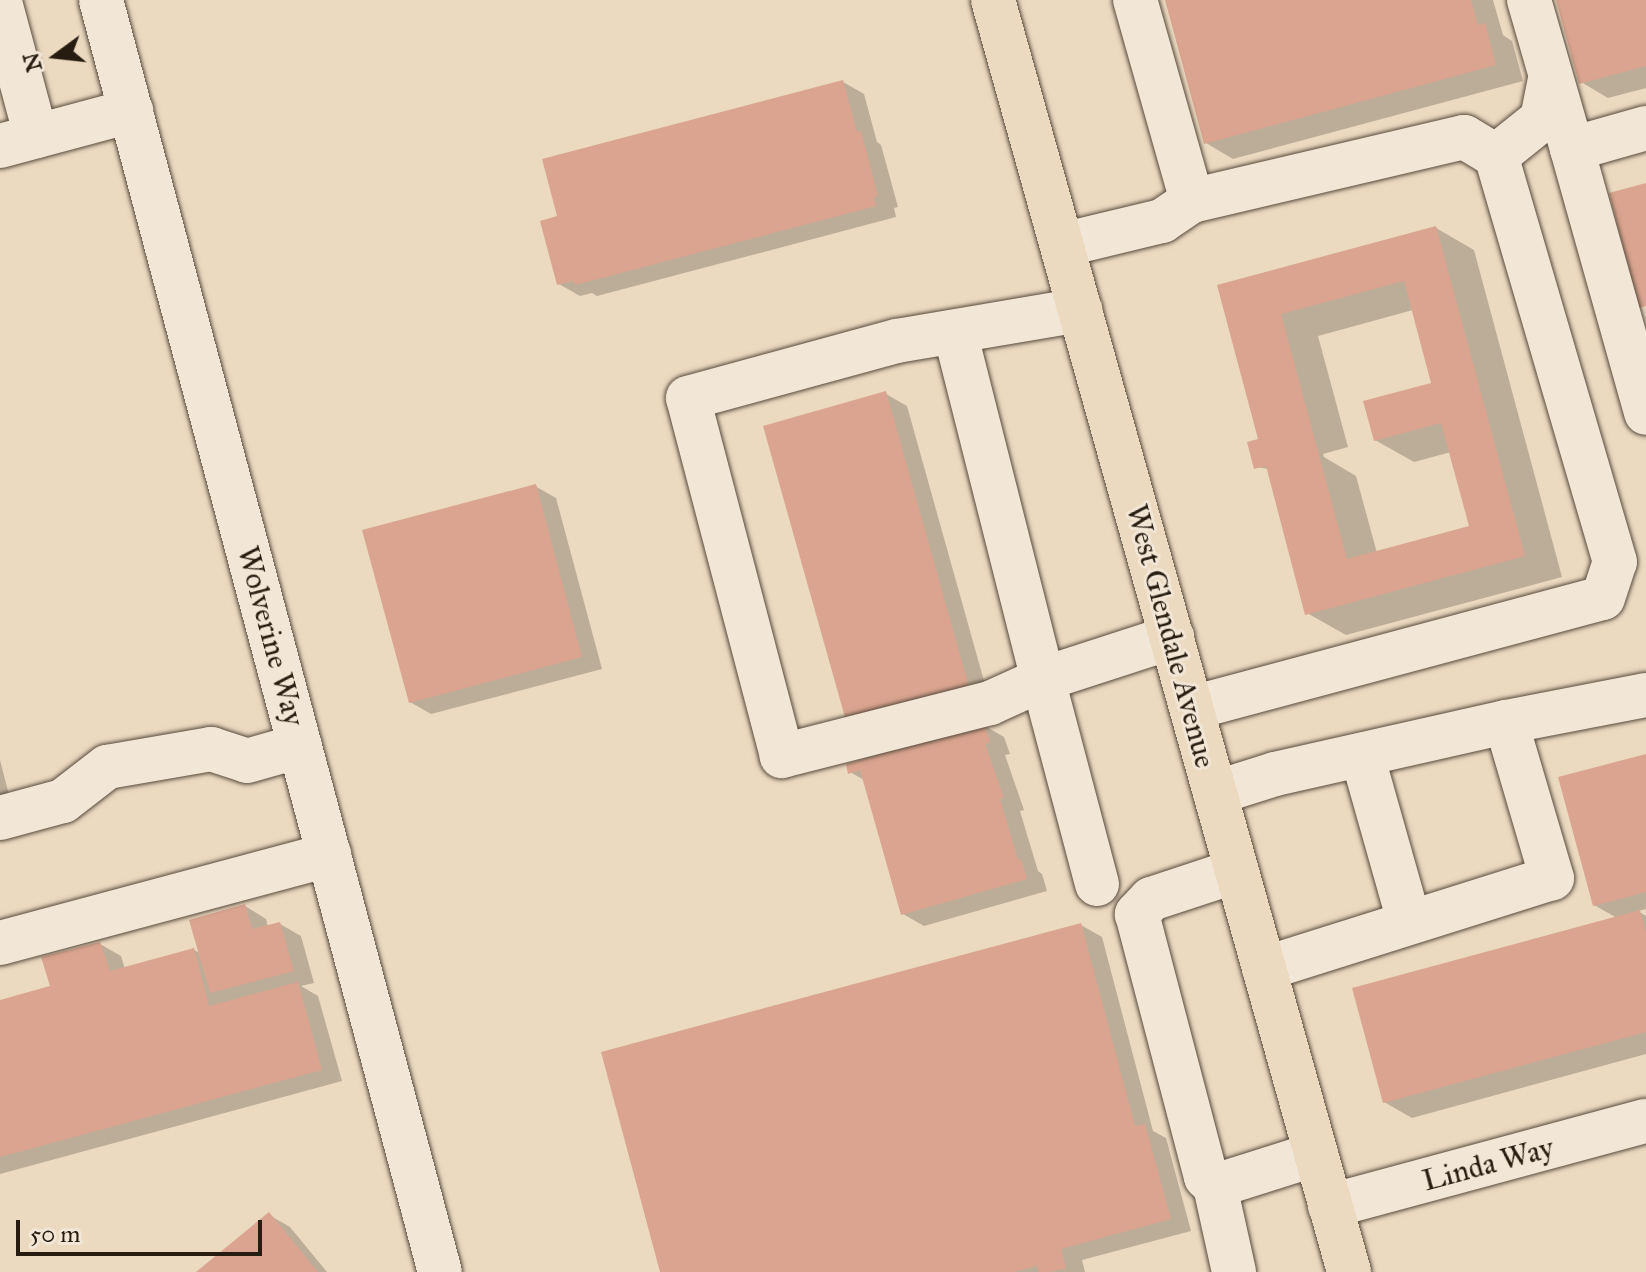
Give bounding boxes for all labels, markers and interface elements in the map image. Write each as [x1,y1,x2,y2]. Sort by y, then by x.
north arrow [16,16,96,96]
text: N [17,50,48,75]
street label: West Glendale Avenue [1119,500,1223,772]
street label: Wolverine Way [230,542,312,730]
street label: Linda Way [1419,1129,1557,1199]
scale bar [20,1204,266,1254]
text: 50 m [30,1219,80,1249]

